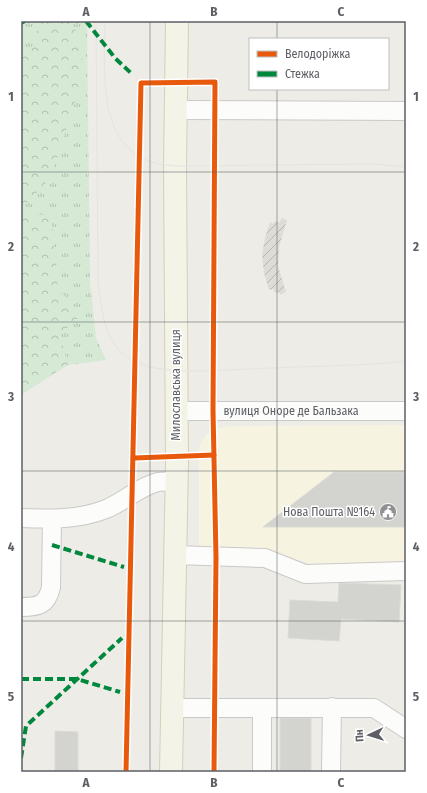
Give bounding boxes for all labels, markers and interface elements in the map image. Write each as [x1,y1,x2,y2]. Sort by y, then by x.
text: A [81,4,90,19]
text: B [210,4,218,19]
text: C [338,4,345,19]
legend [249,38,389,90]
text: Велодоріжка [285,47,351,61]
text: Стежка [285,67,320,81]
text: 1 [8,89,14,104]
text: 1 [413,89,419,104]
text: 2 [7,239,14,254]
text: 2 [412,239,419,254]
street label: Милославська вулиця [169,329,183,441]
text: 3 [7,389,14,404]
text: 3 [412,389,419,404]
street label: вулиця Оноре де Бальзака [223,404,359,418]
public building icon: Нова Пошта №164 [378,502,398,522]
place label: Нова Пошта №164 [283,505,375,519]
text: 4 [8,539,15,554]
text: 4 [413,539,420,554]
text: 5 [8,689,14,704]
text: 5 [413,689,419,704]
north arrow [349,715,389,755]
text: Пн [353,729,366,742]
text: A [81,775,90,790]
text: B [210,775,218,790]
text: C [338,775,345,790]

